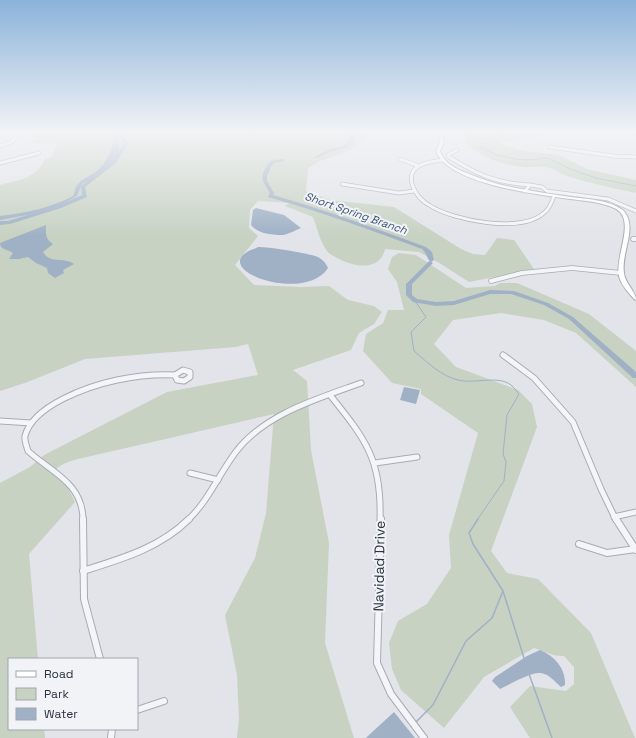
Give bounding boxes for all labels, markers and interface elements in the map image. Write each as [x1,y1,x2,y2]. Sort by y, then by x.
water label: Short Spring Branch [303,189,409,237]
street label: Navidad Drive [369,520,389,612]
legend [8,658,138,730]
text: Road [44,666,73,682]
text: Park [44,686,69,702]
text: Water [44,706,78,722]

